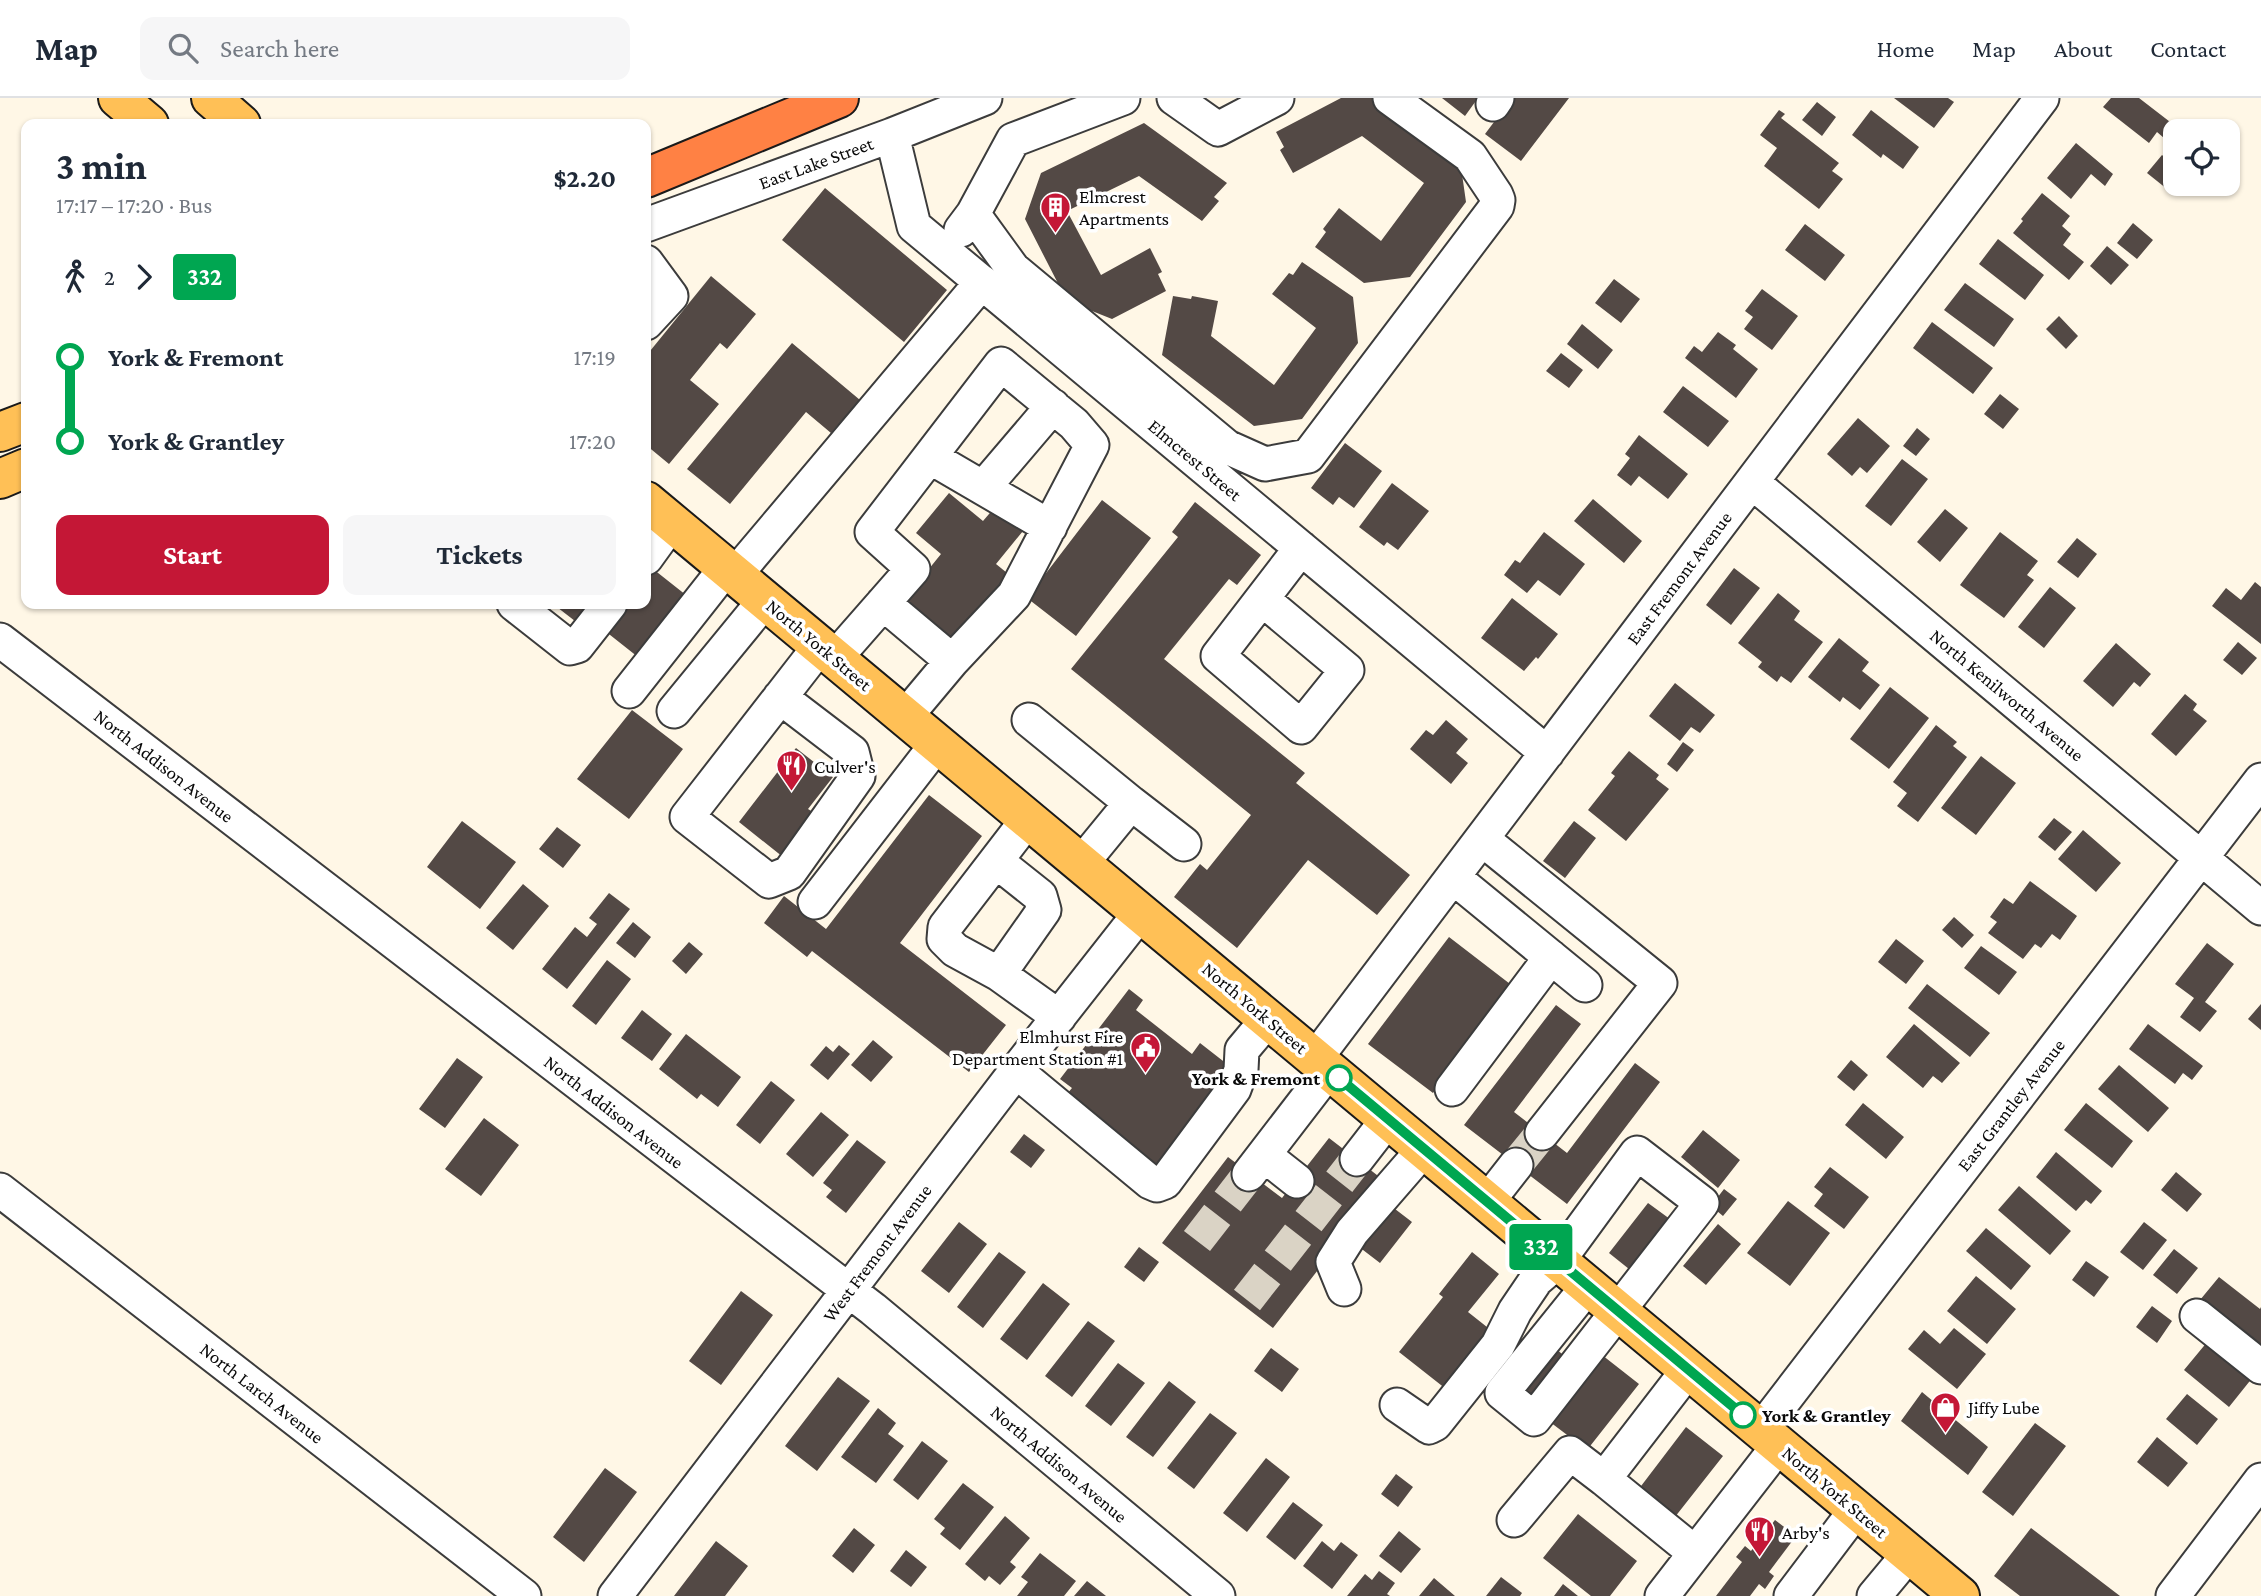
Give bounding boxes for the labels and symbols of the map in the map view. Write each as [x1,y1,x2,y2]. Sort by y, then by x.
street label: East Lake Street [756,132,877,193]
place label: Elmcrest Apartments [1079,186,1169,229]
building icon: Elmcrest Apartments [1039,190,1073,234]
street label: Elmcrest Street [1144,415,1246,505]
street label: East Fremont Avenue [1622,507,1736,649]
street label: North York Street [762,595,876,695]
street label: North Kenilworth Avenue [1926,625,2088,765]
street label: North Addison Avenue [90,705,238,827]
restaurant icon: Culver's [774,749,808,793]
place label: Culver's [814,756,876,777]
street label: North York Street [1198,958,1312,1058]
place label: Elmhurst Fire Department Station #1 [952,1026,1123,1069]
public building icon: Elmhurst Fire Department Station #1 [1129,1030,1163,1074]
street label: East Grantley Avenue [1953,1035,2069,1175]
street label: North Addison Avenue [540,1051,688,1173]
marker: York & Fremont [1326,1065,1352,1091]
place label: York & Fremont [1192,1068,1320,1089]
street label: West Fremont Avenue [818,1180,936,1326]
line badge: 332 [1501,1224,1581,1270]
street label: North Larch Avenue [196,1338,328,1448]
shop icon: Jiffy Lube [1928,1390,1962,1434]
place label: Jiffy Lube [1966,1397,2040,1418]
street label: North Addison Avenue [987,1401,1131,1527]
marker: York & Grantley [1730,1402,1756,1428]
place label: York & Grantley [1762,1405,1891,1426]
street label: North York Street [1778,1442,1892,1542]
restaurant icon: Arby's [1742,1515,1776,1559]
place label: Arby's [1782,1522,1830,1543]

